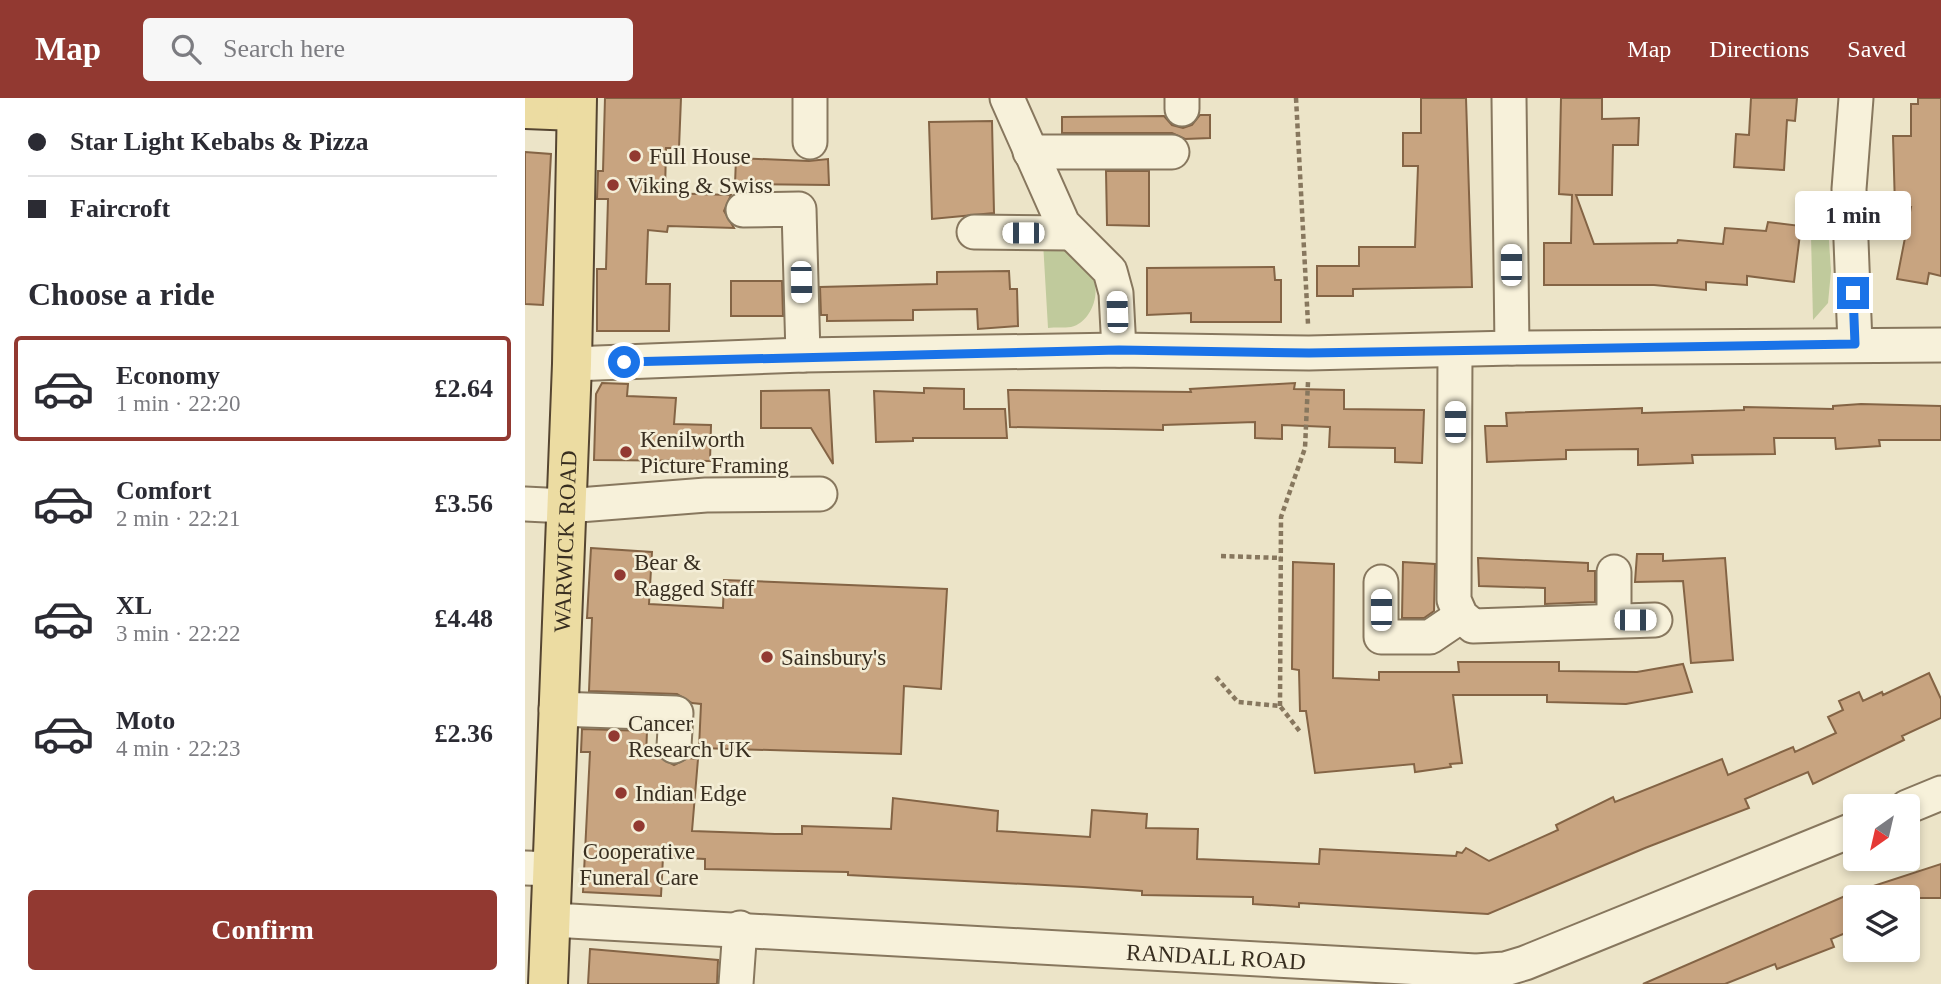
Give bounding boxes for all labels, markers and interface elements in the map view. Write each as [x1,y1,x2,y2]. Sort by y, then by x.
search box [143,18,633,81]
icon: search [167,30,205,68]
text: Map [35,31,101,67]
text: Search here [223,34,345,63]
text: Map [1627,36,1671,62]
text: Directions [1709,36,1809,62]
text: Saved [1847,36,1906,62]
text: Star Light Kebabs & Pizza [70,127,369,156]
place label: Full House [649,144,751,169]
marker: Full House [627,148,643,164]
place label: Viking & Swiss [627,173,773,198]
marker: Viking & Swiss [605,177,621,193]
callout: 1 min [1795,192,1911,240]
text: Faircroft [70,194,170,223]
text: 1 min [1825,203,1881,228]
car [1003,223,1045,244]
car [1501,244,1522,286]
car [791,261,812,303]
text: Choose a ride [28,276,215,312]
route end [1837,277,1869,309]
car [1106,291,1129,333]
route start [608,346,640,378]
icon: car [32,357,95,420]
text: Economy [116,361,220,390]
text: £2.64 [435,374,493,403]
text: 1 min · 22:20 [116,391,241,416]
car [1445,401,1466,443]
place label: Kenilworth Picture Framing [640,427,789,478]
marker: Kenilworth Picture Framing [618,444,634,460]
street label: WARWICK ROAD [549,450,581,633]
icon: car [32,472,95,535]
text: Comfort [116,476,211,505]
text: £3.56 [435,489,493,518]
text: 2 min · 22:21 [116,506,241,531]
place label: Bear & Ragged Staff [634,550,755,601]
marker: Bear & Ragged Staff [612,567,628,583]
icon: car [32,587,95,650]
car [1371,589,1392,631]
text: XL [116,591,152,620]
text: £4.48 [435,604,493,633]
car [1615,610,1657,631]
text: 3 min · 22:22 [116,621,241,646]
place label: Sainsbury's [781,645,886,670]
marker: Sainsbury's [759,649,775,665]
icon: car [32,702,95,765]
text: Moto [116,706,175,735]
place label: Cancer Research UK [628,711,752,762]
text: £2.36 [435,719,493,748]
marker: Cancer Research UK [606,728,622,744]
text: 4 min · 22:23 [116,736,241,761]
place label: Indian Edge [635,781,747,806]
marker: Indian Edge [613,785,629,801]
north arrow [1843,794,1920,872]
map controls [1843,794,1920,962]
marker: Cooperative Funeral Care [631,818,647,834]
place label: Cooperative Funeral Care [579,839,699,890]
button: layers [1843,885,1920,962]
button: Confirm [28,890,497,970]
street label: RANDALL ROAD [1125,939,1307,974]

